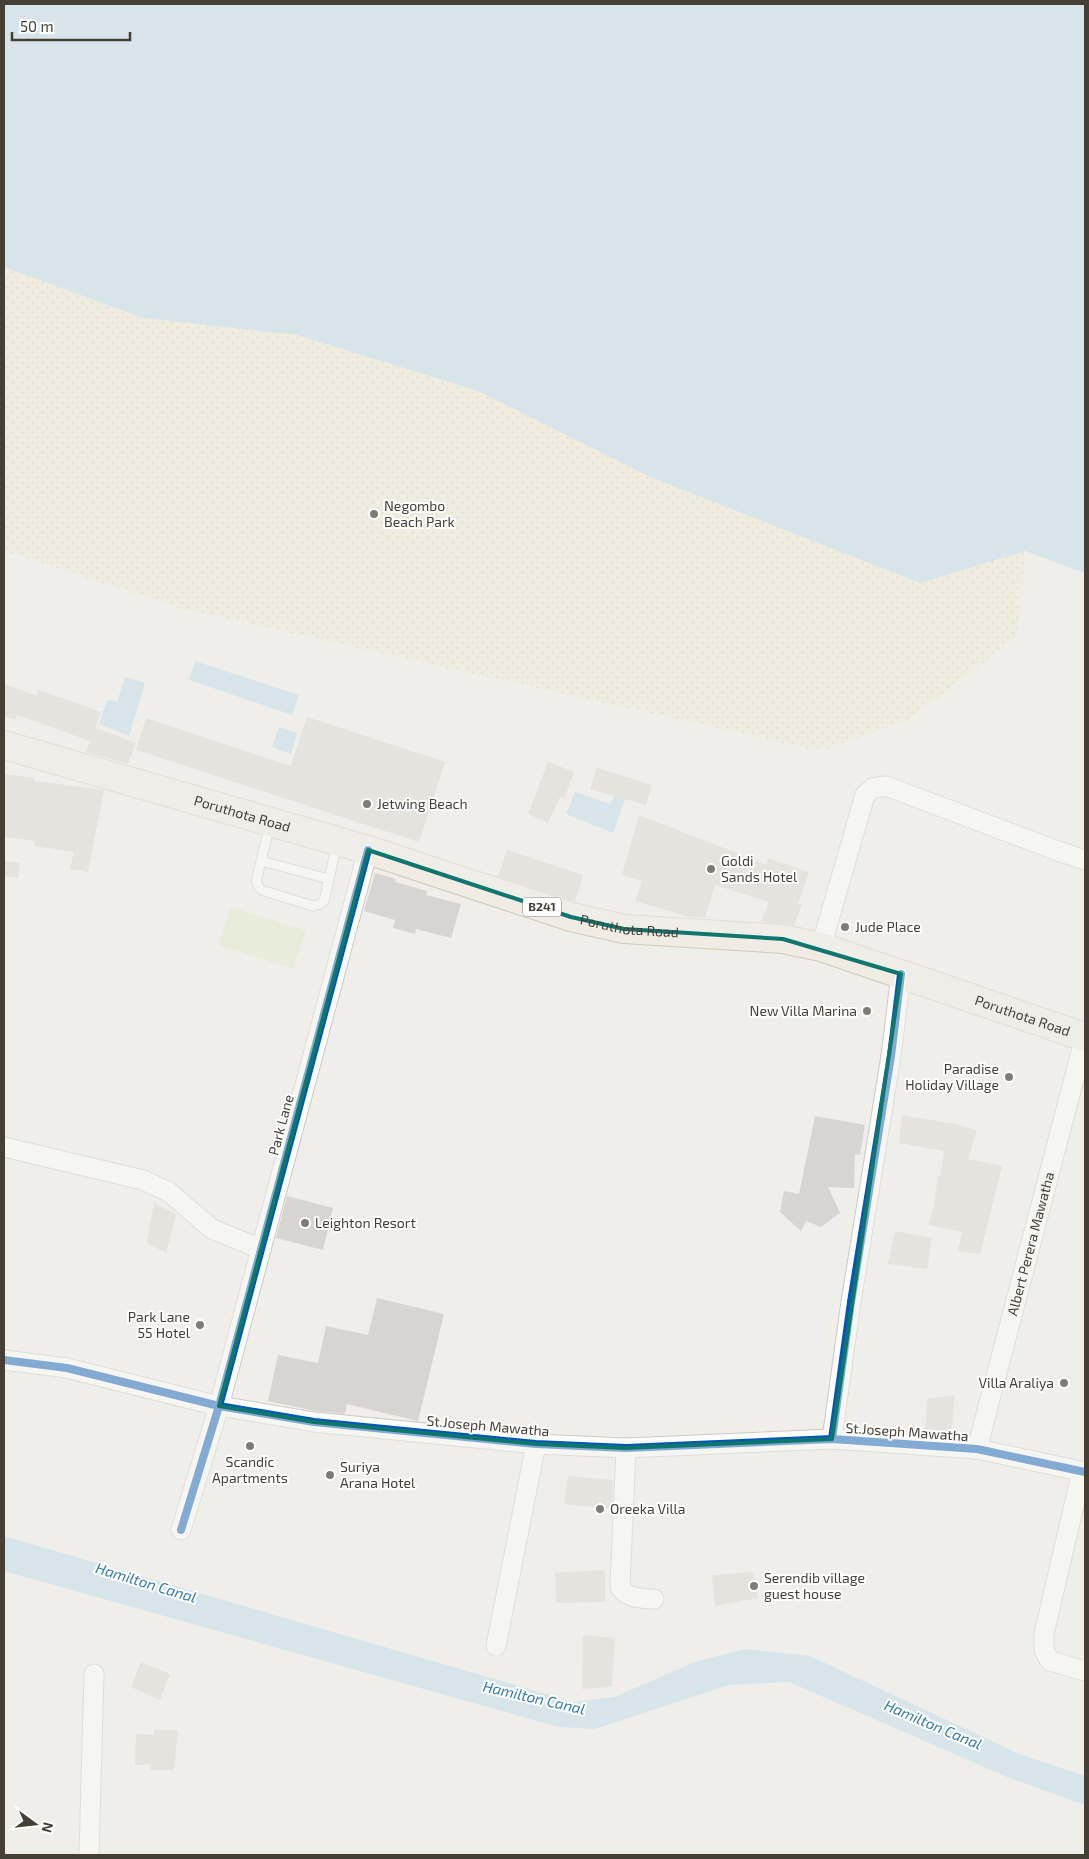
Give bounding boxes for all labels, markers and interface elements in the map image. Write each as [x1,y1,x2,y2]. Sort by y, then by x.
scale bar [12,10,130,42]
text: 50 m [20,17,54,35]
place label: Negombo Beach Park [384,497,455,530]
marker: Negombo Beach Park [368,508,380,520]
street label: Poruthota Road [192,791,293,835]
place label: Jetwing Beach [377,795,468,812]
marker: Jetwing Beach [361,798,373,810]
place label: Goldi Sands Hotel [721,852,798,885]
marker: Goldi Sands Hotel [705,863,717,875]
road number: B241 [523,898,561,916]
street label: Poruthota Road [579,910,679,940]
place label: Jude Place [855,918,921,935]
marker: Jude Place [839,921,851,933]
street label: Poruthota Road [973,991,1073,1039]
place label: New Villa Marina [750,1002,857,1019]
marker: New Villa Marina [861,1005,873,1017]
place label: Paradise Holiday Village [905,1060,999,1093]
marker: Paradise Holiday Village [1003,1071,1015,1083]
street label: Park Lane [264,1093,297,1157]
street label: Albert Perera Mawatha [1003,1170,1057,1318]
place label: Leighton Resort [315,1214,416,1231]
marker: Leighton Resort [299,1217,311,1229]
place label: Park Lane 55 Hotel [128,1308,191,1341]
marker: Park Lane 55 Hotel [194,1319,206,1331]
place label: Villa Araliya [979,1374,1054,1391]
marker: Villa Araliya [1058,1377,1070,1389]
street label: St.Joseph Mawatha [426,1412,550,1439]
street label: St.Joseph Mawatha [845,1419,969,1444]
marker: Scandic Apartments [244,1440,256,1452]
place label: Scandic Apartments [212,1453,288,1486]
place label: Suriya Arana Hotel [340,1458,416,1491]
marker: Suriya Arana Hotel [324,1469,336,1481]
place label: Oreeka Villa [610,1500,685,1517]
marker: Oreeka Villa [594,1503,606,1515]
water label: Hamilton Canal [94,1558,199,1606]
place label: Serendib village guest house [764,1569,865,1602]
marker: Serendib village guest house [748,1580,760,1592]
water label: Hamilton Canal [481,1677,587,1718]
water label: Hamilton Canal [882,1695,985,1753]
north arrow [10,1799,60,1849]
text: N [39,1820,58,1835]

